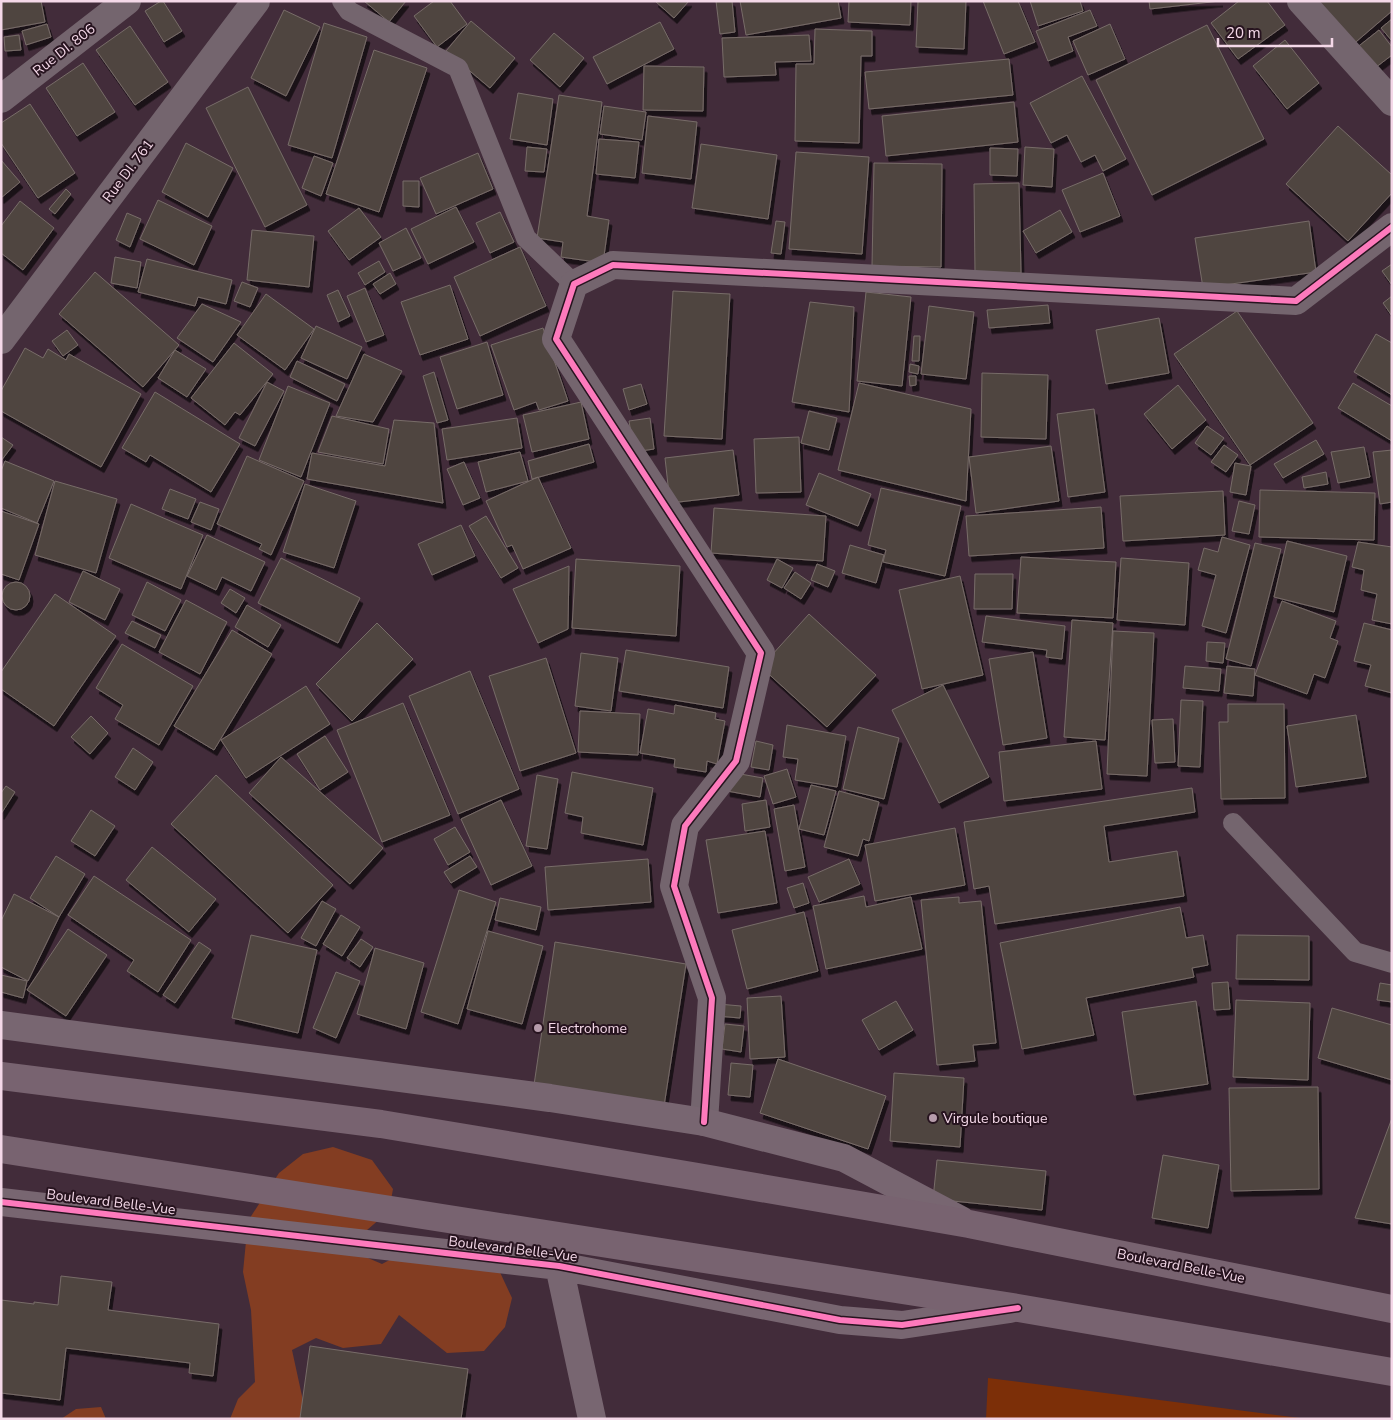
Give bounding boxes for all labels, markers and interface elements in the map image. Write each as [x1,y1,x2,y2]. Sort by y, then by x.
scale bar [1218,15,1332,47]
street label: Rue DI. 806 [29,20,99,80]
text: 20 m [1226,23,1261,43]
street label: Rue DI. 761 [98,136,158,206]
place label: Electrohome [548,1019,627,1038]
marker: Electrohome [532,1022,544,1034]
place label: Virgule boutique [942,1109,1047,1128]
marker: Virgule boutique [927,1112,939,1124]
street label: Boulevard Belle-Vue [45,1185,177,1219]
street label: Boulevard Belle-Vue [447,1232,579,1266]
street label: Boulevard Belle-Vue [1115,1244,1247,1288]

